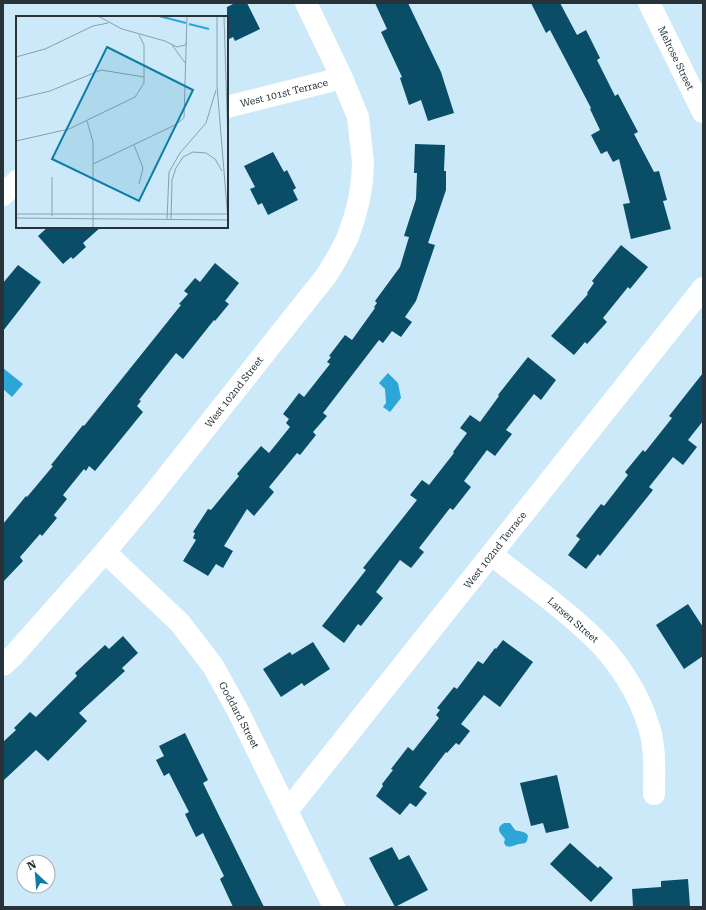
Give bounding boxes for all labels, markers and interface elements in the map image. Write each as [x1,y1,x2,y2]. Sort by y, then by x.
inset map [16,16,228,228]
street label: Melrose Street [656,24,696,92]
street label: West 101st Terrace [239,77,330,109]
street label: West 102nd Street [203,354,265,430]
street label: West 102nd Terrace [462,509,529,591]
street label: Larsen Street [545,595,601,645]
street label: Goddard Street [217,680,261,750]
north arrow [16,854,56,894]
text: N [25,858,39,873]

